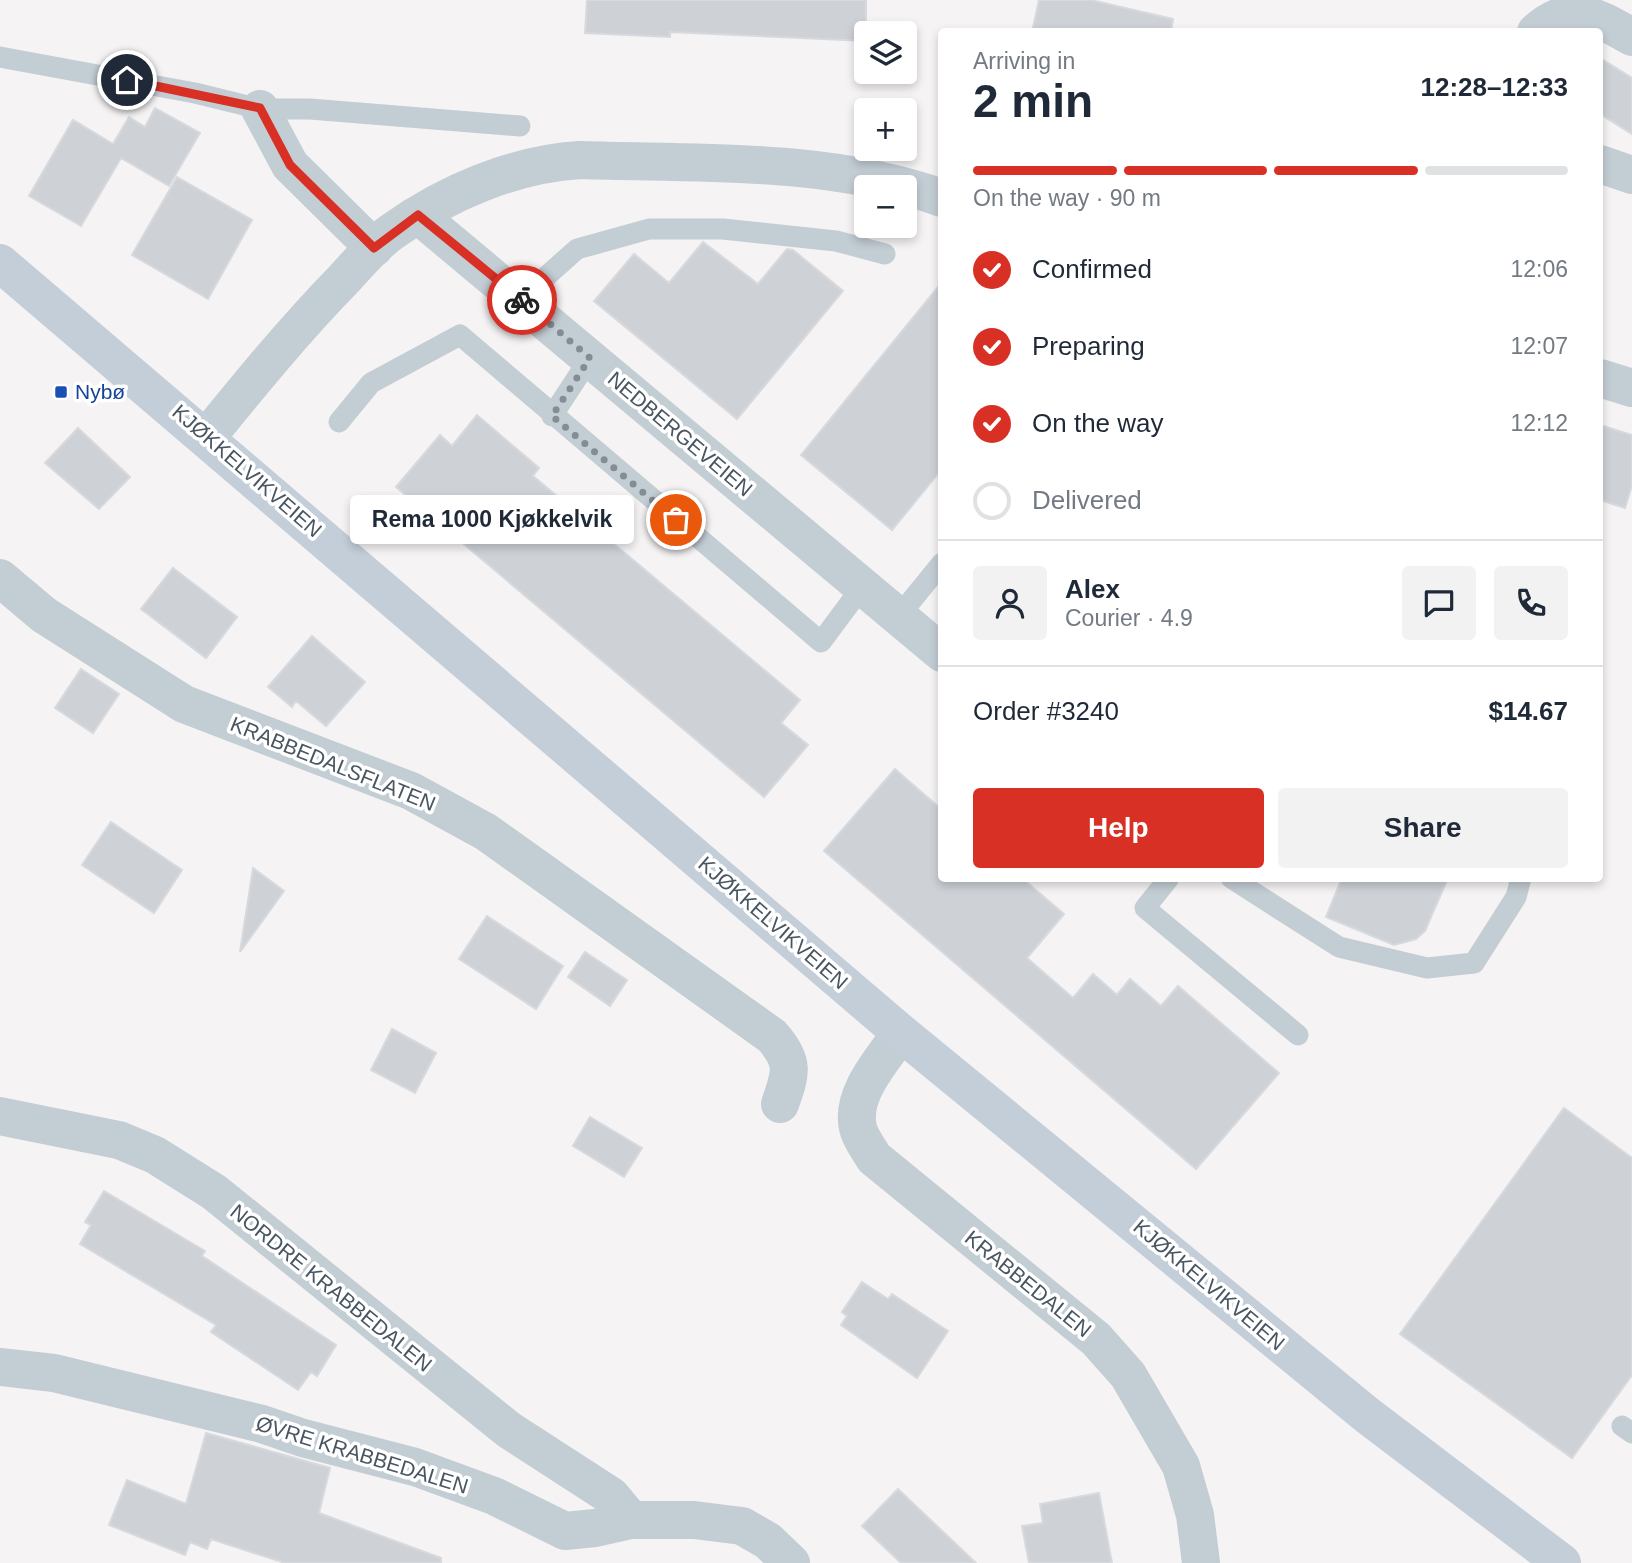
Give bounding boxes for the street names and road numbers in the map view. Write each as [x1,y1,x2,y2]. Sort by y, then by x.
street label: NEDBERGEVEIEN [604,367,757,501]
street label: KJØKKELVIKVEIEN [168,400,327,542]
street label: KRABBEDALSFLATEN [227,712,439,815]
street label: KJØKKELVIKVEIEN [694,852,853,994]
street label: NORDRE KRABBEDALEN [226,1199,436,1376]
street label: KJØKKELVIKVEIEN [1129,1215,1289,1354]
street label: KRABBEDALEN [961,1226,1096,1341]
street label: ØVRE KRABBEDALEN [253,1411,471,1498]

